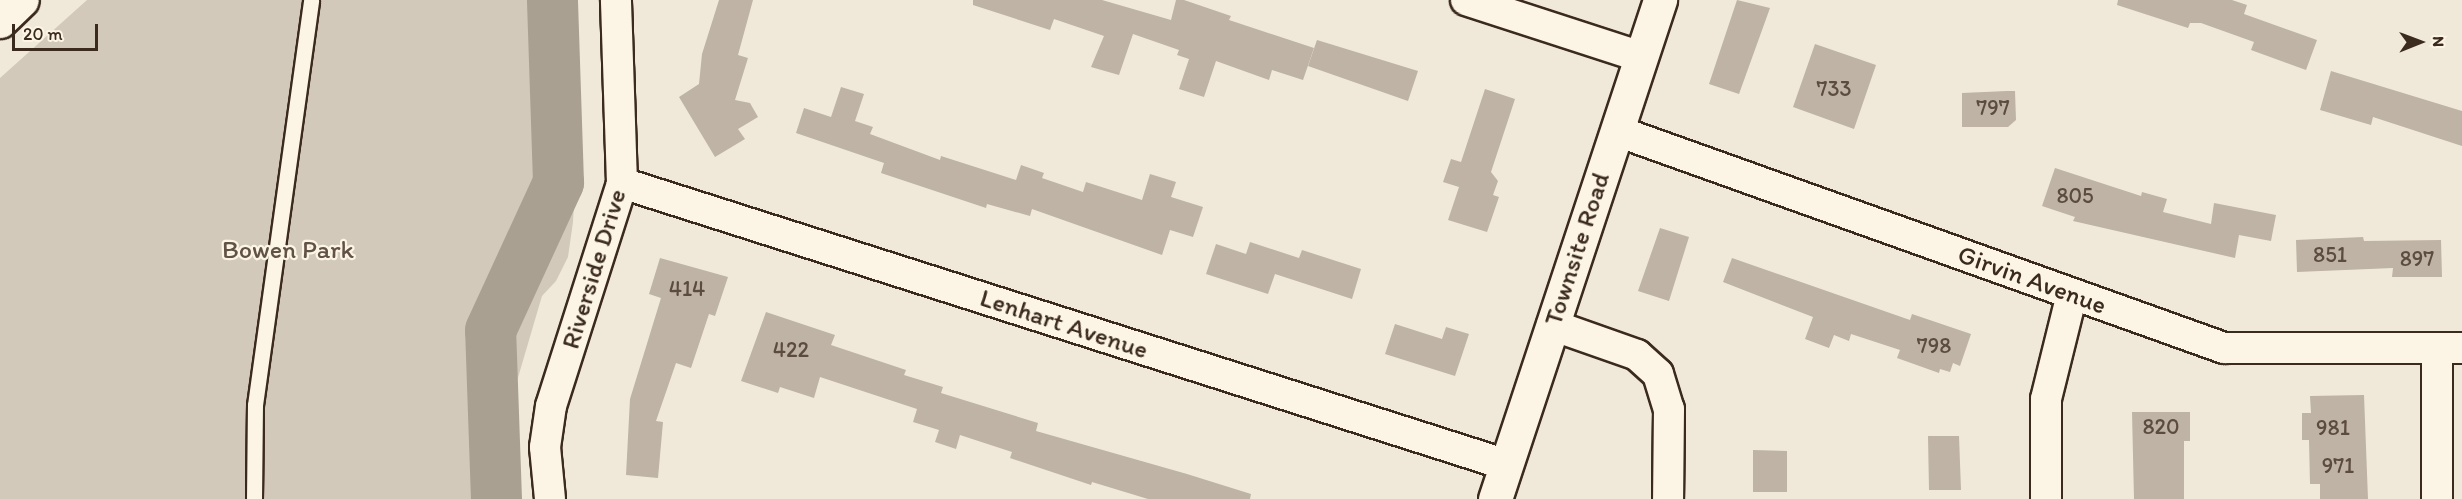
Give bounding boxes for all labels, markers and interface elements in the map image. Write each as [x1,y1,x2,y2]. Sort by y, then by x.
scale bar [15,12,100,50]
north arrow [2390,12,2450,72]
text: 20 m [23,23,63,45]
text: N [2429,36,2448,47]
house number: 733 [1817,76,1851,102]
house number: 797 [1976,95,2010,121]
street label: Townsite Road [1538,168,1616,330]
house number: 805 [2056,183,2094,209]
street label: Riverside Drive [555,185,633,353]
park label: Bowen Park [222,234,354,266]
street label: Girvin Avenue [1954,239,2110,321]
house number: 851 [2313,242,2347,268]
house number: 897 [2400,246,2434,272]
house number: 414 [669,276,705,302]
street label: Lenhart Avenue [977,282,1151,366]
house number: 798 [1917,333,1951,359]
house number: 422 [773,337,809,363]
house number: 820 [2142,414,2180,440]
house number: 981 [2316,415,2350,441]
house number: 971 [2322,453,2354,479]

